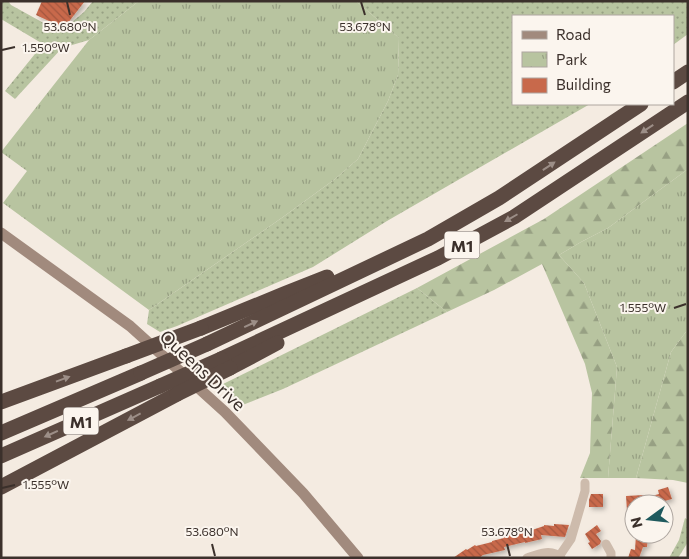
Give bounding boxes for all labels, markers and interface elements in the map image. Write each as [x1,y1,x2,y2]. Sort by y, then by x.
legend [512,15,674,105]
text: 53.680°N [43,19,97,33]
text: 53.678°N [339,19,391,33]
text: Road [556,25,591,43]
text: 1.550°W [22,40,70,54]
text: Park [556,50,587,68]
text: Building [556,75,611,93]
one-way arrow [640,124,654,134]
one-way arrow [542,161,555,170]
one-way arrow [504,214,518,223]
road number: M1 [444,232,480,258]
text: 1.555°W [620,300,666,314]
one-way arrow [244,319,258,327]
street label: Queens Drive [156,325,250,415]
one-way arrow [56,375,71,382]
road number: M1 [64,408,98,434]
one-way arrow [127,413,141,421]
one-way arrow [44,430,58,438]
text: 1.555°W [23,477,69,491]
north arrow [624,494,674,544]
text: N [626,515,646,530]
text: 53.680°N [185,524,239,538]
text: 53.678°N [481,524,533,538]

